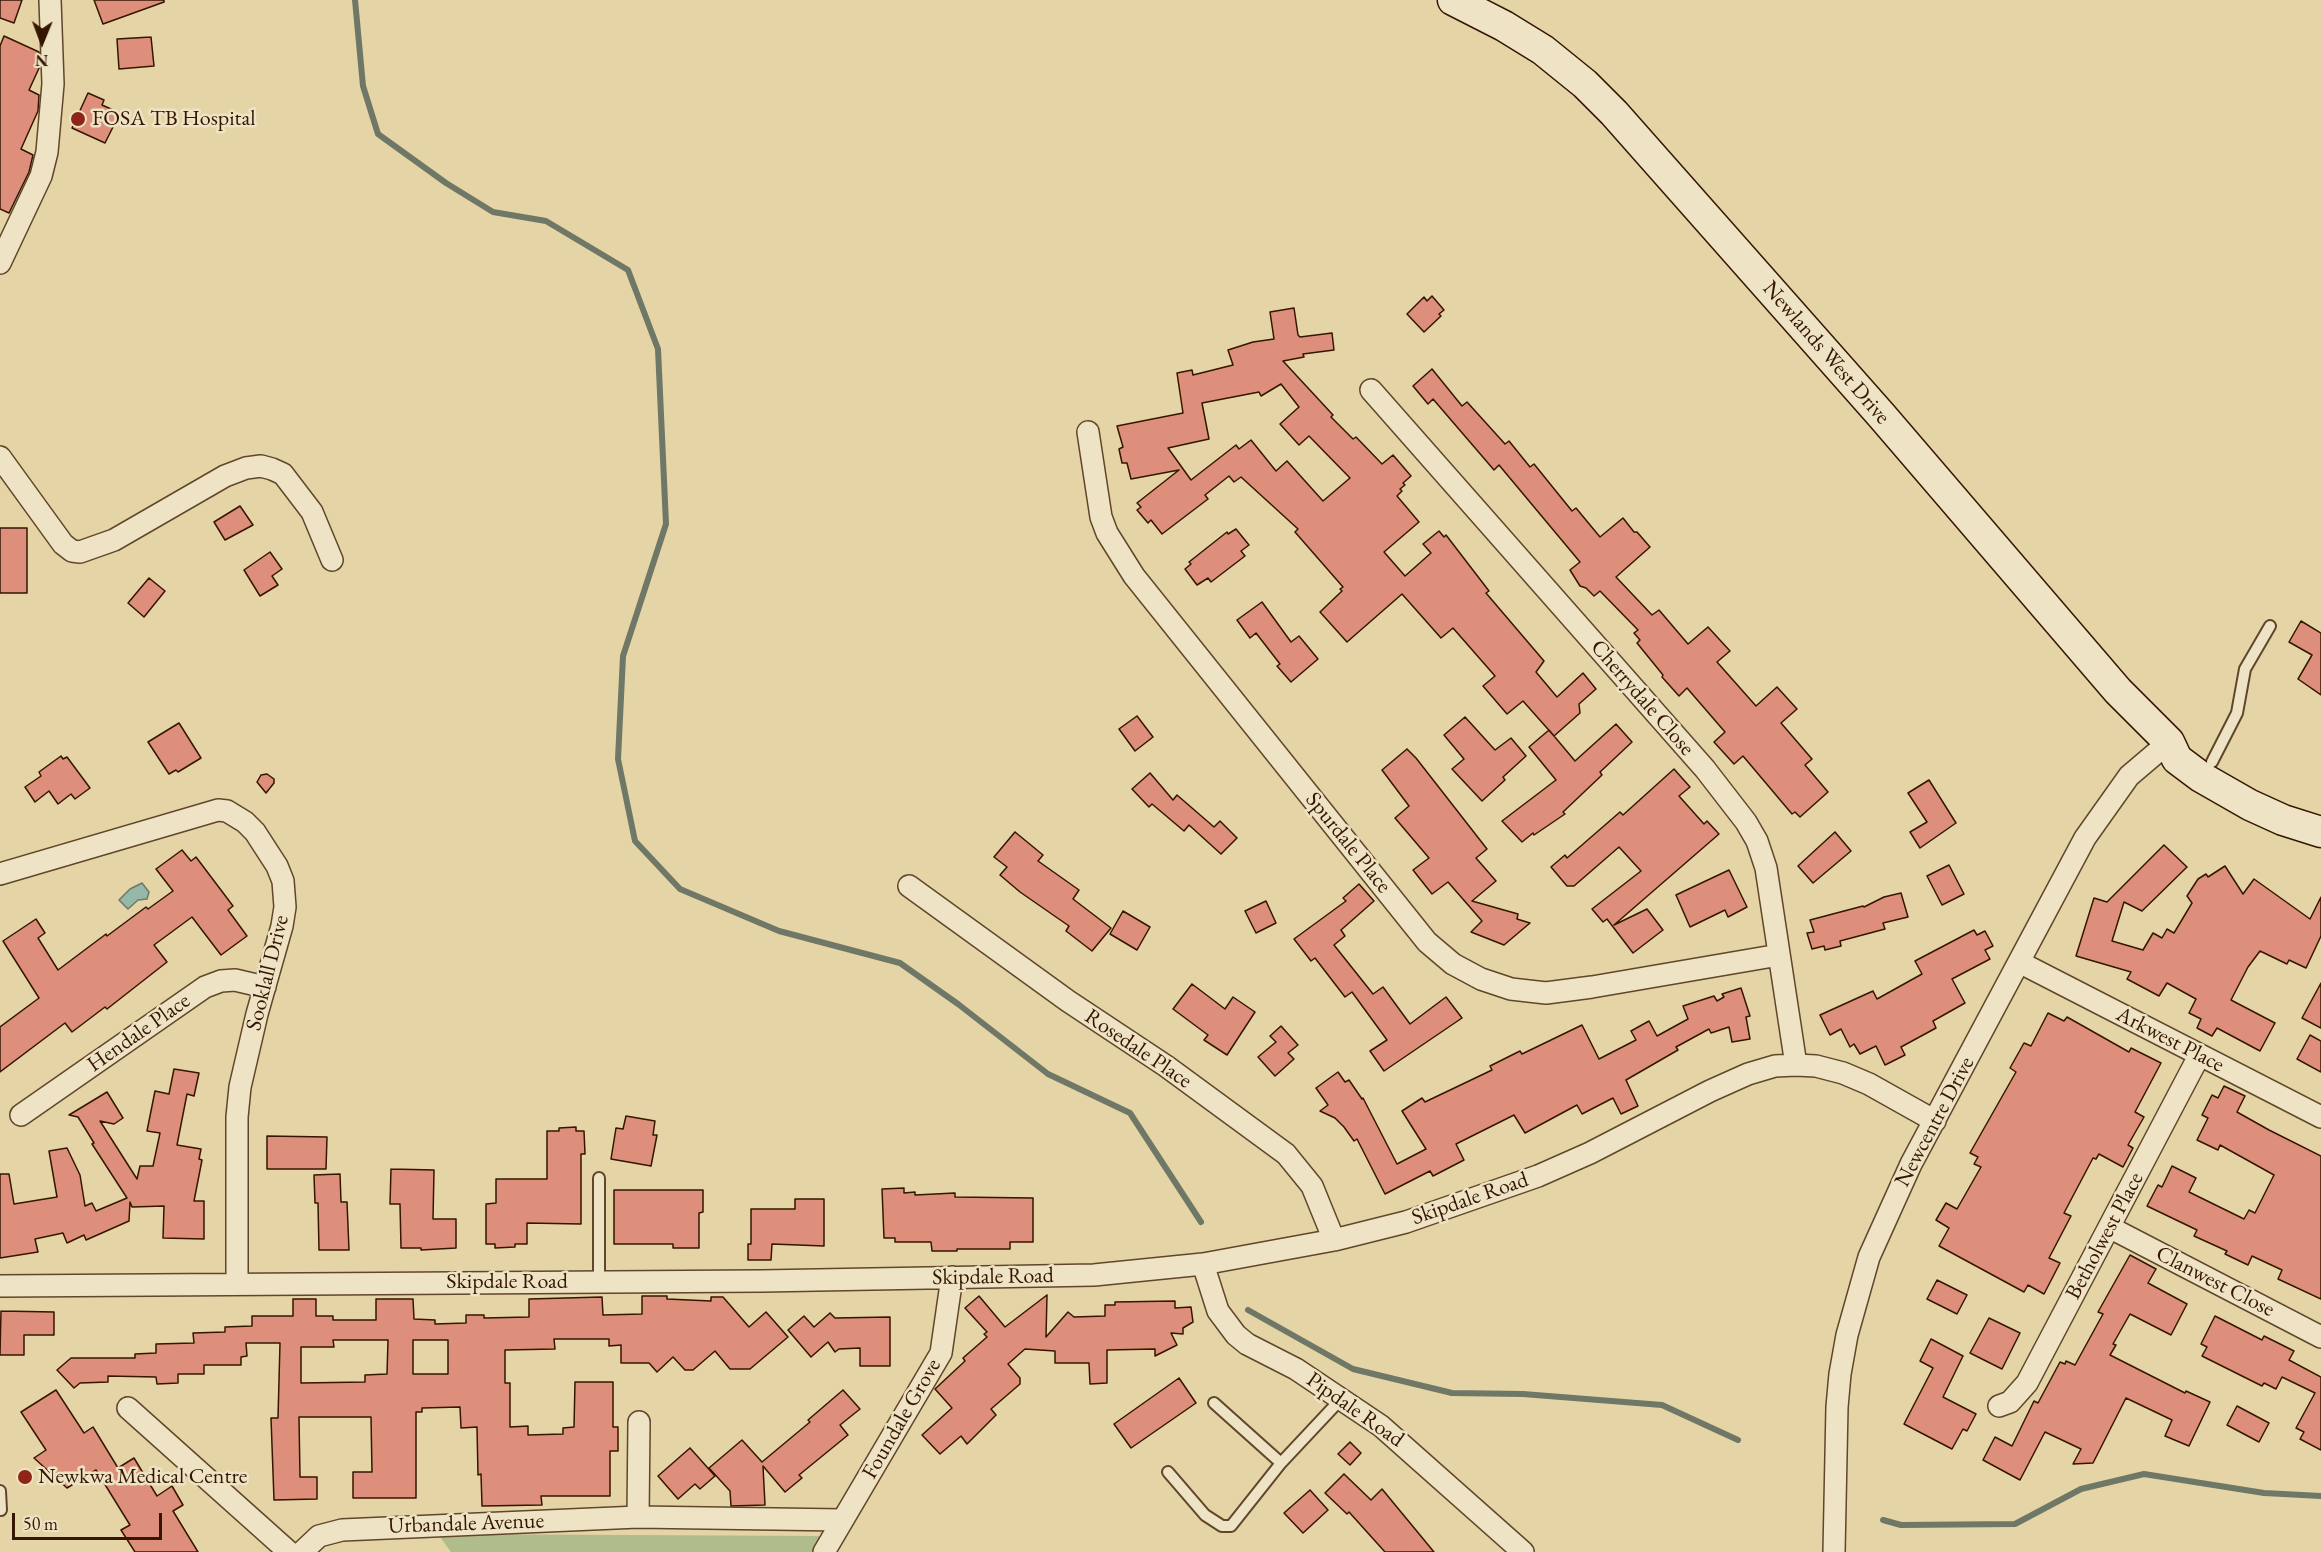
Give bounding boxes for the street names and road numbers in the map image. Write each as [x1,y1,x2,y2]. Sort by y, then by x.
street label: Newlands West Drive [1757,276,1895,430]
street label: Cherrydale Close [1584,635,1700,761]
street label: Spurdale Place [1299,787,1397,899]
street label: Sooklall Drive [241,913,295,1033]
street label: Hendale Place [82,988,196,1078]
street label: Arkwest Place [2112,1002,2228,1078]
street label: Rosedale Place [1079,1004,1197,1094]
street label: Newcentre Drive [1890,1052,1980,1192]
street label: Skipdale Road [1408,1167,1532,1231]
street label: Betholwest Place [2060,1168,2150,1304]
street label: Clanwest Close [2151,1241,2279,1323]
street label: Skipdale Road [932,1263,1054,1291]
street label: Skipdale Road [446,1269,568,1295]
street label: Foundale Grove [857,1354,947,1484]
street label: Pipdale Road [1301,1367,1409,1453]
street label: Urbandale Avenue [387,1508,545,1540]

